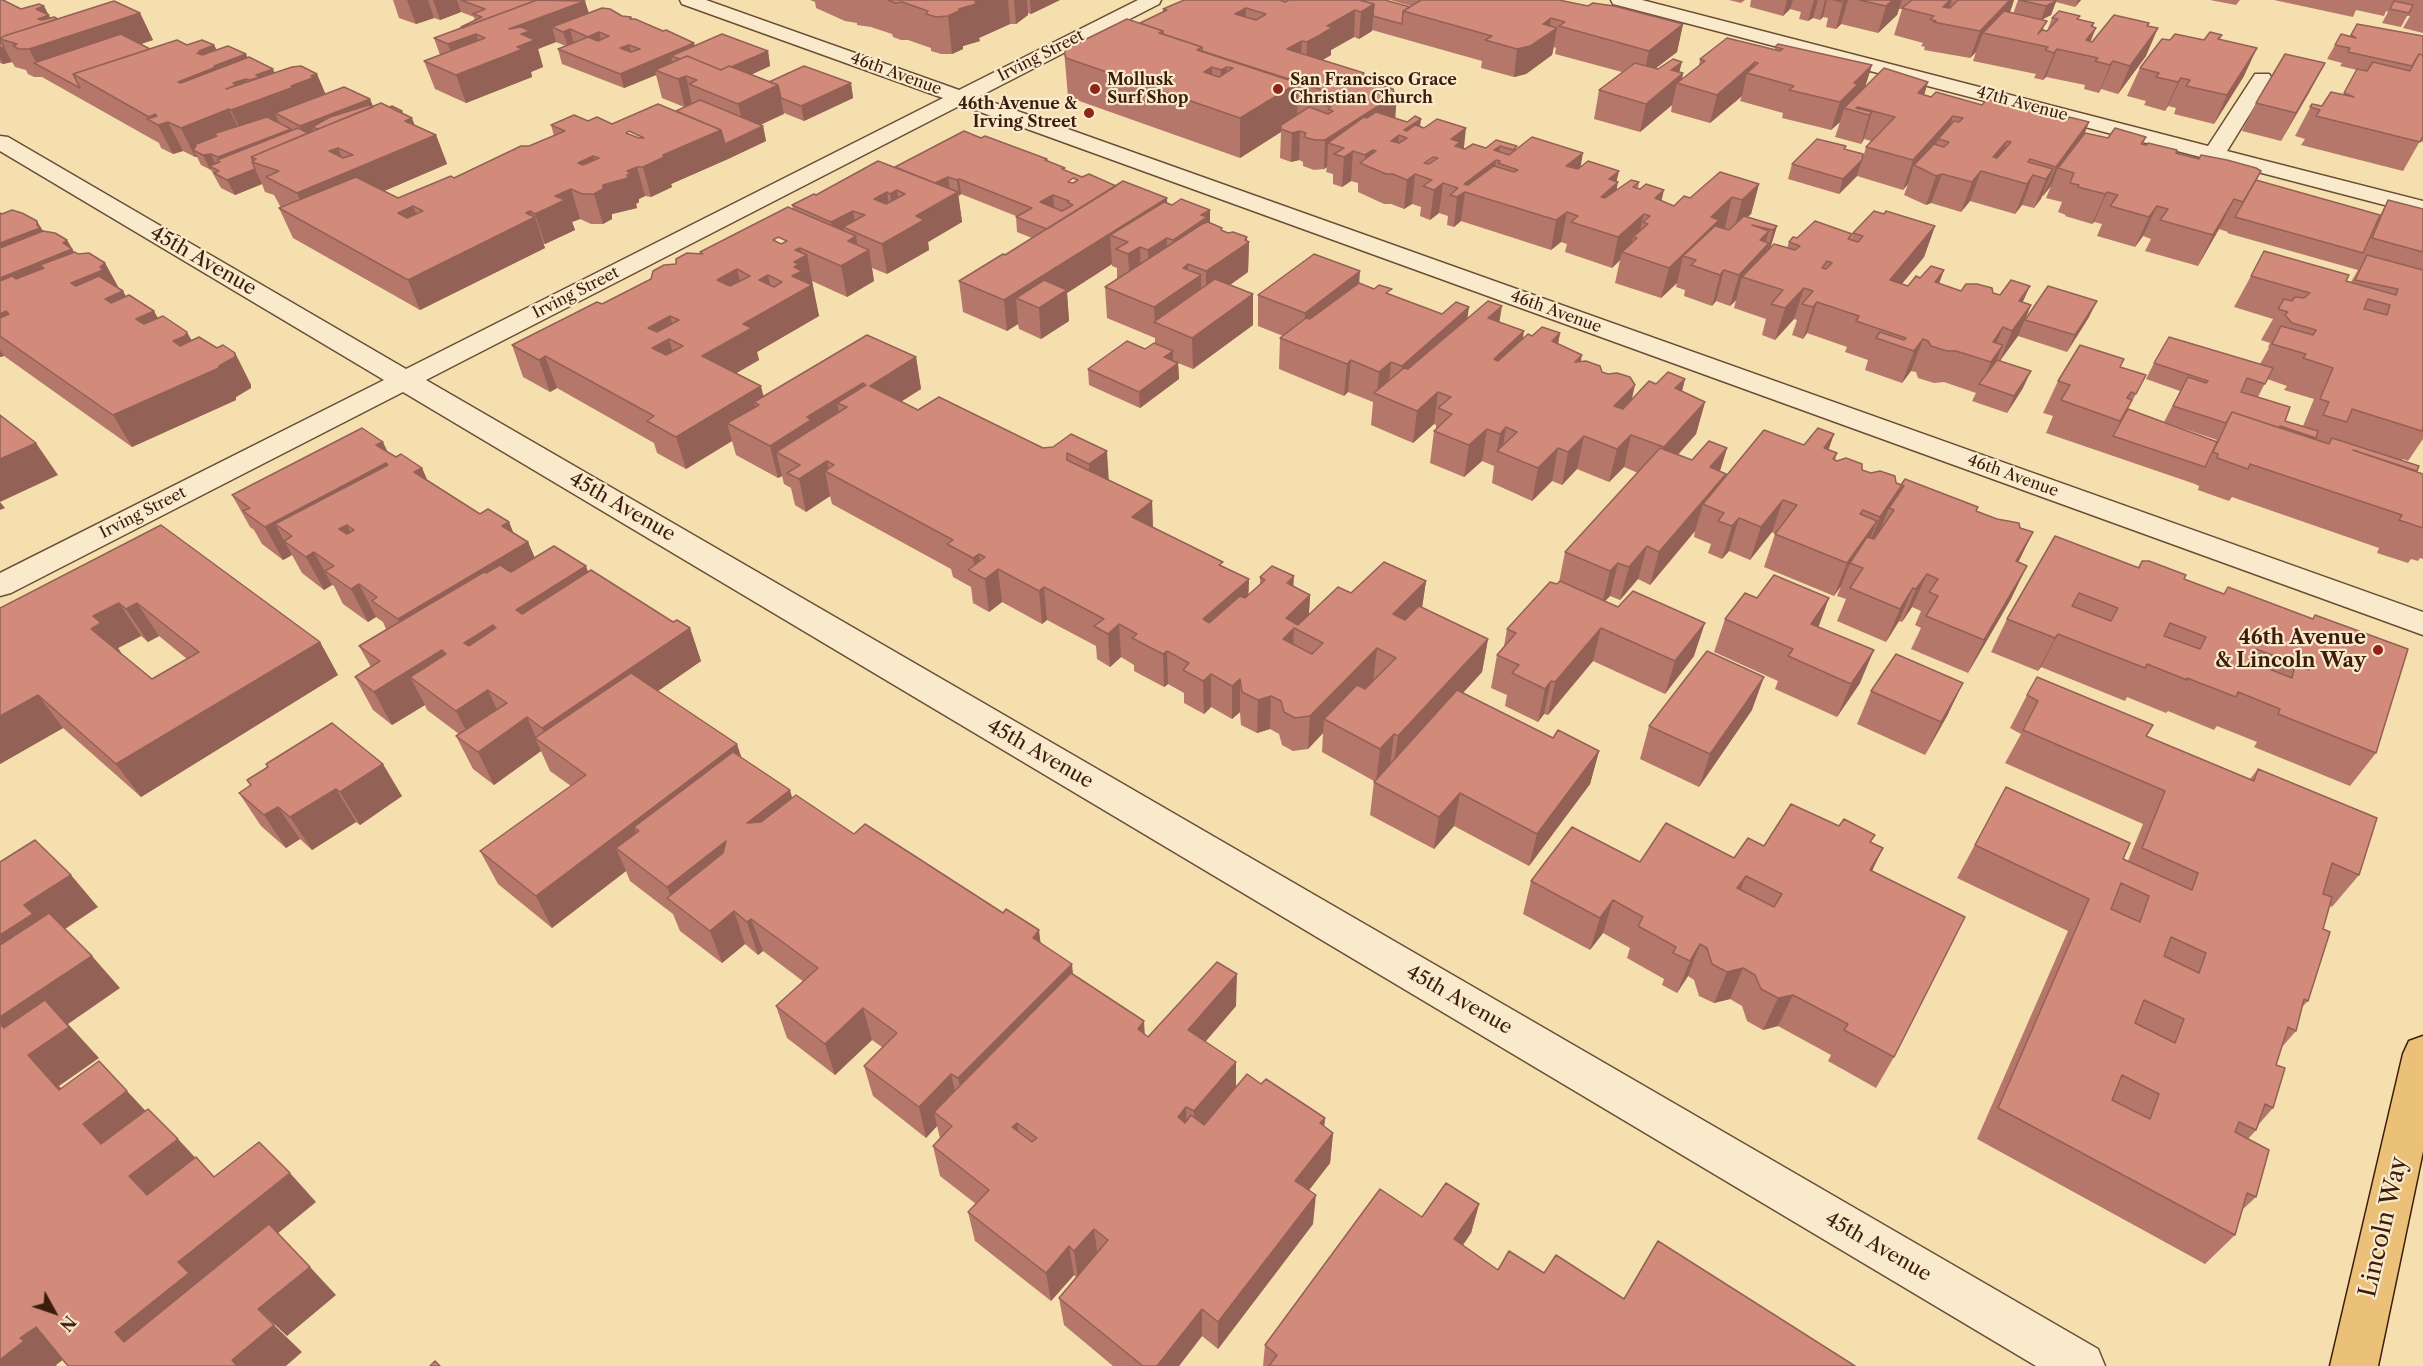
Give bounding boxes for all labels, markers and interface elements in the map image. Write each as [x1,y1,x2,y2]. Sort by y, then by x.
street label: Irving Street [995,26,1087,86]
street label: 46th Avenue [848,49,944,99]
place label: Mollusk Surf Shop [1107,70,1188,108]
place label: San Francisco Grace Christian Church [1290,70,1457,108]
marker: Mollusk Surf Shop [1088,82,1102,96]
marker: San Francisco Grace Christian Church [1271,82,1285,96]
street label: 47th Avenue [1974,83,2070,125]
place label: 46th Avenue & Irving Street [958,94,1077,132]
marker: 46th Avenue & Irving Street [1082,106,1096,120]
street label: 45th Avenue [146,221,260,301]
street label: Irving Street [530,263,622,323]
street label: 46th Avenue [1508,287,1604,337]
street label: 46th Avenue [1965,451,2061,501]
street label: 45th Avenue [565,467,679,547]
street label: Irving Street [97,483,189,543]
place label: 46th Avenue & Lincoln Way [2215,626,2366,673]
marker: 46th Avenue & Lincoln Way [2371,643,2385,657]
street label: 45th Avenue [983,714,1097,794]
street label: 45th Avenue [1402,960,1516,1040]
street label: Lincoln Way [2354,1154,2414,1300]
street label: 45th Avenue [1821,1207,1935,1287]
north arrow [24,1282,84,1342]
text: N [56,1312,80,1335]

